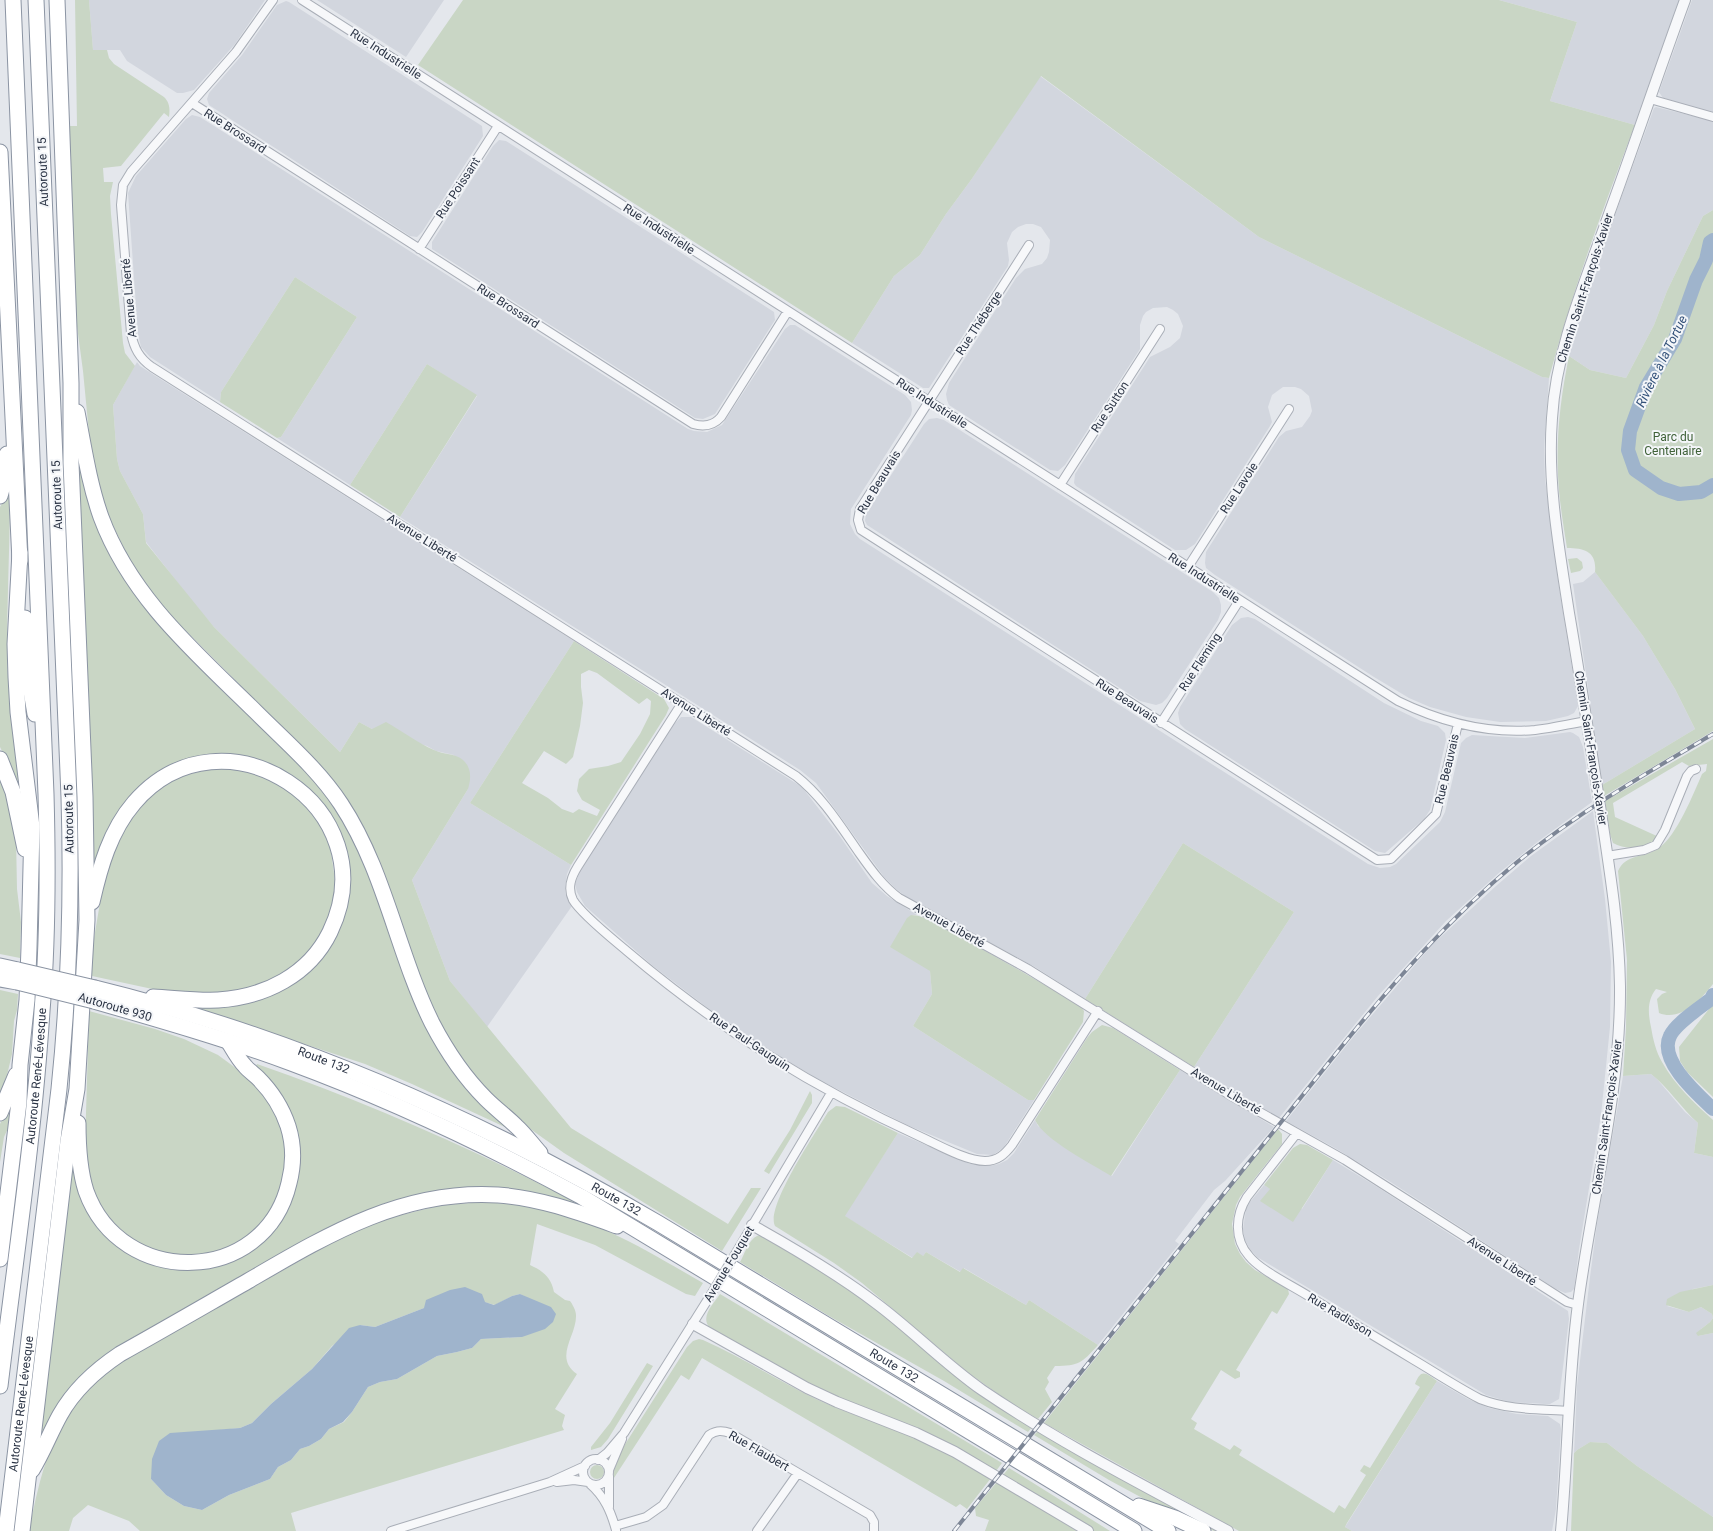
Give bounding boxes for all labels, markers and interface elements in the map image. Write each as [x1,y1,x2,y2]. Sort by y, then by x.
street label: Rue Industrielle [348,26,424,82]
street label: Rue Brossard [201,106,269,156]
street label: Autoroute 15 [35,137,51,207]
street label: Rue Poissant [433,155,483,221]
street label: Rue Industrielle [621,201,697,257]
street label: Chemin Saint-François-Xavier [1554,211,1616,365]
street label: Avenue Liberté [119,258,139,338]
street label: Rue Brossard [474,281,542,331]
street label: Rue Théberge [953,288,1005,358]
water label: Rivière à la Tortue [1633,313,1690,409]
street label: Rue Industrielle [894,375,970,431]
street label: Rue Sutton [1088,379,1132,435]
park label: Parc du Centenaire [1644,430,1702,458]
street label: Rue Beauvais [855,448,903,516]
street label: Autoroute 15 [49,460,65,530]
street label: Rue Lavoie [1217,460,1261,516]
street label: Avenue Liberté [385,511,459,565]
street label: Rue Industrielle [1166,550,1242,606]
street label: Rue Fleming [1176,630,1224,694]
street label: Chemin Saint-François-Xavier [1572,670,1610,826]
street label: Rue Beauvais [1093,676,1161,726]
street label: Avenue Liberté [659,685,733,739]
street label: Rue Beauvais [1432,732,1462,806]
street label: Autoroute 15 [61,784,77,854]
street label: Avenue Liberté [911,900,987,950]
street label: Autoroute 930 [77,990,154,1024]
street label: Autoroute René-Lévesque [23,1008,49,1145]
street label: Rue Paul-Gauguin [707,1010,793,1074]
street label: Chemin Saint-François-Xavier [1589,1039,1625,1195]
street label: Route 132 [296,1044,352,1077]
street label: Avenue Liberté [1188,1065,1264,1117]
street label: Route 132 [589,1180,644,1219]
street label: Avenue Fouquet [701,1224,757,1304]
street label: Avenue Liberté [1465,1234,1539,1288]
street label: Rue Radisson [1305,1290,1375,1340]
street label: Autoroute René-Lévesque [6,1335,36,1473]
street label: Route 132 [867,1346,921,1386]
street label: Rue Flaubert [726,1428,792,1474]

